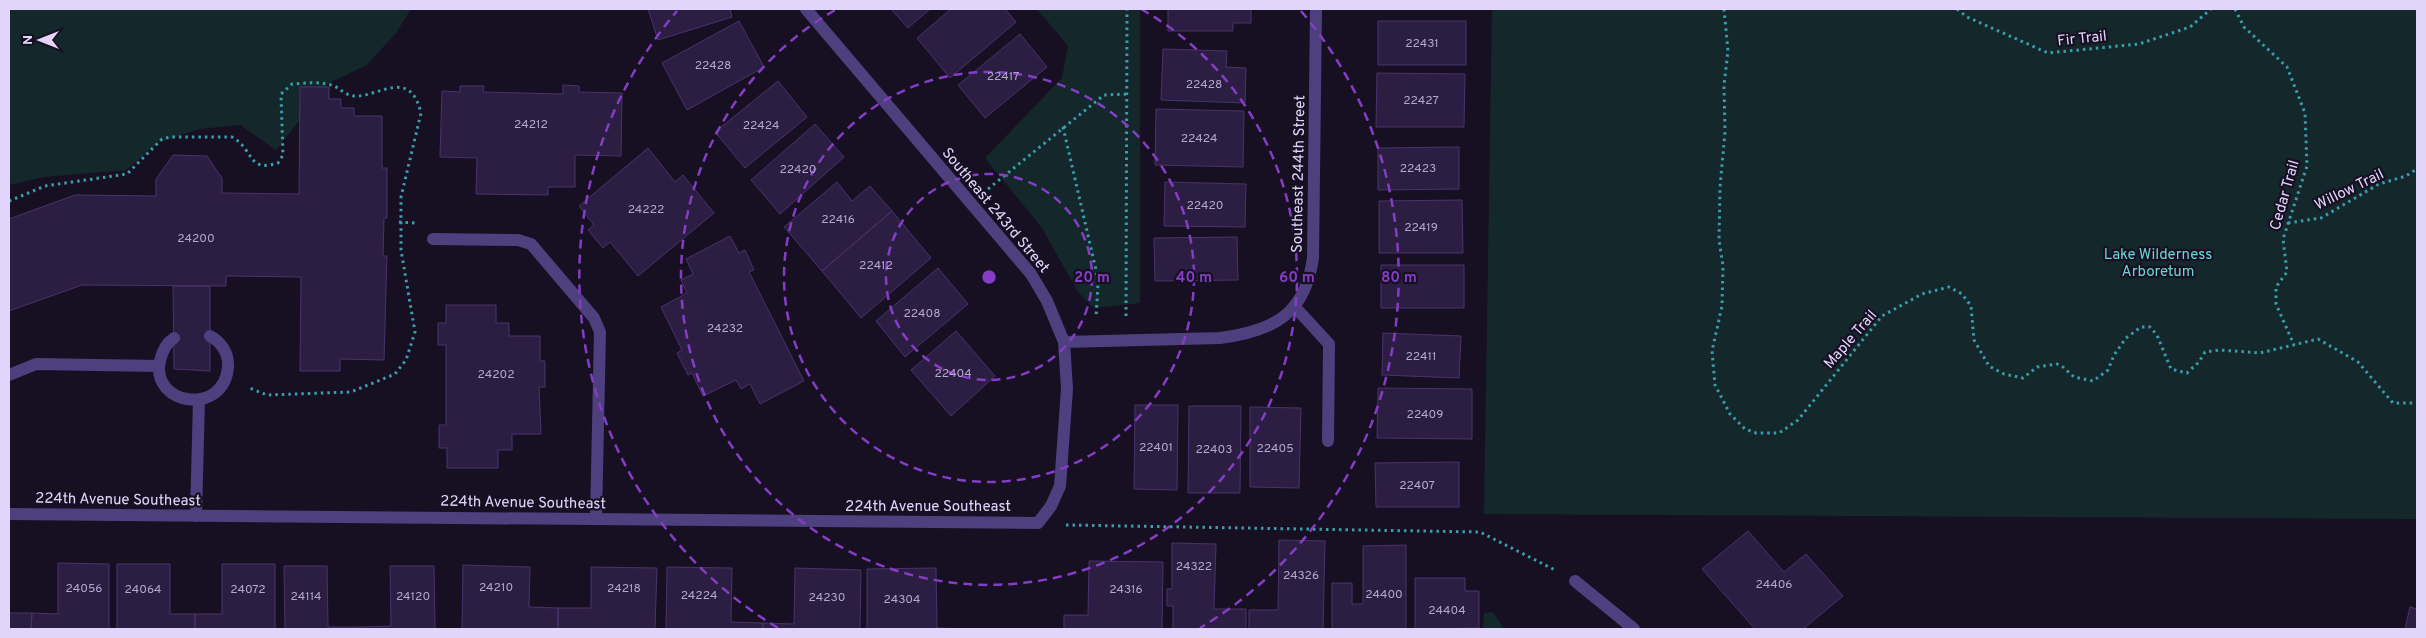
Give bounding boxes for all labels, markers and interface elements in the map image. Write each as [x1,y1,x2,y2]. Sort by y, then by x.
north arrow [15,15,65,65]
street label: Fir Trail [2056,27,2108,52]
text: N [20,35,37,45]
house number: 22431 [1405,36,1439,52]
house number: 22428 [695,58,731,74]
house number: 22417 [987,69,1019,85]
house number: 22428 [1186,77,1222,93]
house number: 22427 [1403,93,1439,109]
street label: Southeast 244th Street [1289,95,1310,253]
house number: 24212 [514,117,548,133]
house number: 22424 [743,118,779,134]
house number: 22424 [1181,131,1217,147]
street label: Southeast 243rd Street [937,144,1053,277]
street label: Cedar Trail [2266,158,2304,233]
house number: 22423 [1400,161,1436,177]
house number: 22420 [779,162,817,178]
street label: Willow Trail [2312,165,2387,215]
house number: 22420 [1186,198,1224,214]
house number: 24222 [628,202,664,218]
house number: 22416 [821,212,855,228]
house number: 22419 [1404,220,1438,236]
house number: 24200 [177,231,215,247]
park label: Lake Wilderness Arboretum [2104,246,2212,282]
house number: 22412 [859,258,893,274]
centre of rings [980,268,998,286]
text: 20 m [1074,269,1110,288]
text: 40 m [1176,269,1212,288]
text: 60 m [1279,269,1315,288]
text: 80 m [1381,269,1417,288]
house number: 22408 [903,306,941,322]
street label: Maple Trail [1820,307,1882,373]
house number: 24232 [707,321,743,337]
house number: 22411 [1406,349,1436,365]
house number: 22404 [934,366,972,382]
house number: 24202 [477,367,515,383]
house number: 22409 [1407,407,1443,423]
house number: 22401 [1139,440,1173,456]
house number: 22405 [1256,441,1294,457]
house number: 22403 [1196,442,1232,458]
house number: 22407 [1399,478,1435,494]
street label: 224th Avenue Southeast [35,490,201,511]
street label: 224th Avenue Southeast [440,493,606,514]
street label: 224th Avenue Southeast [845,498,1011,517]
house number: 24322 [1176,559,1212,575]
house number: 24326 [1283,568,1319,584]
house number: 24406 [1756,577,1793,593]
house number: 24210 [479,580,513,596]
house number: 24056 [66,581,103,597]
house number: 24218 [607,581,641,597]
house number: 24064 [125,582,162,598]
house number: 24072 [230,582,266,598]
house number: 24316 [1109,582,1143,598]
house number: 24400 [1365,587,1403,603]
house number: 24224 [681,588,717,604]
house number: 24114 [291,589,321,605]
house number: 24120 [396,589,430,605]
house number: 24230 [809,590,845,606]
house number: 24304 [884,592,920,608]
house number: 24404 [1428,603,1466,619]

